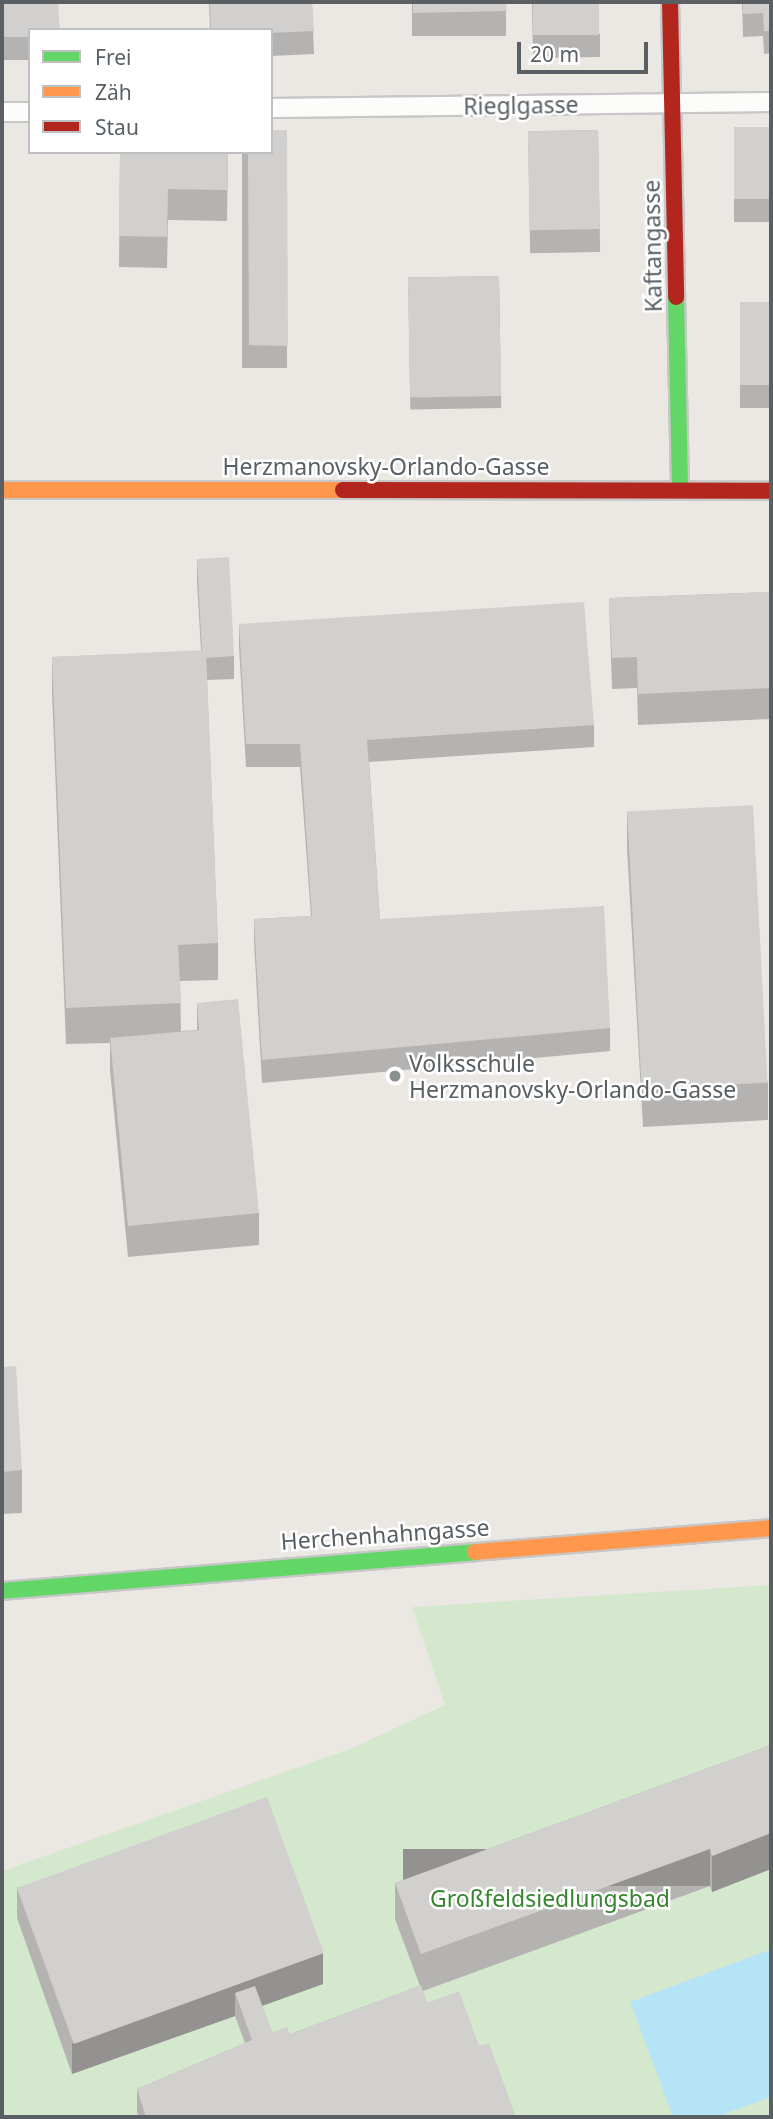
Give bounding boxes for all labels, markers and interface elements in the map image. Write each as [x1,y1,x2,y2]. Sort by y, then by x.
legend [28,28,273,154]
scale bar [521,28,652,72]
text: 20 m [530,40,579,68]
text: Frei [95,43,131,71]
text: Zäh [95,78,132,106]
street label: Rieglgasse [463,90,579,120]
text: Stau [95,113,139,141]
street label: Kaftangasse [637,180,667,312]
street label: Herzmanovsky-Orlando-Gasse [222,452,550,480]
place label: Volksschule Herzmanovsky-Orlando-Gasse [409,1049,736,1103]
marker: Volksschule Herzmanovsky-Orlando-Gasse [387,1068,403,1084]
street label: Herchenhahngasse [280,1513,490,1555]
park label: Großfeldsiedlungsbad [430,1884,670,1912]

